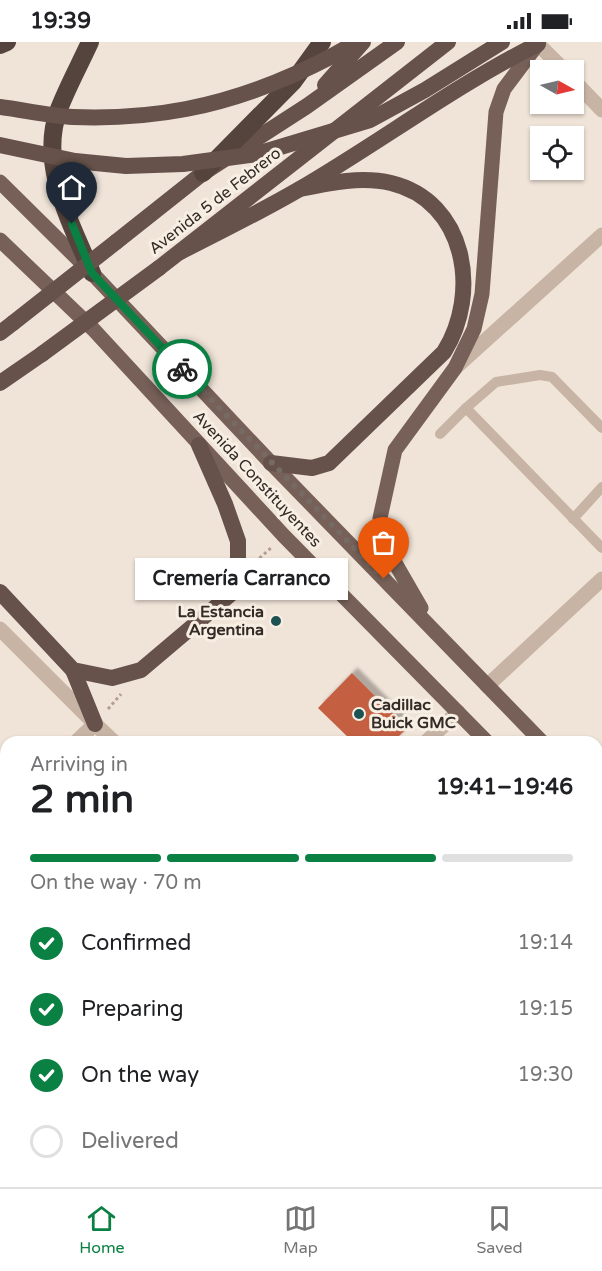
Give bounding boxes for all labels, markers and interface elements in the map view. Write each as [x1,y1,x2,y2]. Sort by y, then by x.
text: 19:39 [30,8,91,34]
north arrow [530,60,584,114]
map controls [530,60,584,180]
button: locate [530,126,584,180]
street label: Avenida 5 de Febrero [145,143,285,259]
pin [46,162,97,224]
icon: home [55,171,88,204]
courier [152,339,212,399]
icon: bike [166,353,199,386]
street label: Avenida Constituyentes [188,407,326,551]
pin [358,517,409,579]
icon: bag [367,526,400,559]
callout: Cremería Carranco [135,558,348,600]
text: Cremería Carranco [153,567,330,591]
place label: La Estancia Argentina [178,602,264,640]
marker: La Estancia Argentina [269,614,283,628]
place label: Cadillac Buick GMC [371,695,456,733]
marker: Cadillac Buick GMC [352,707,366,721]
text: Arriving in [30,753,128,777]
text: 19:41–19:46 [436,774,573,800]
text: 2 min [30,776,134,823]
text: On the way · 70 m [30,871,202,895]
icon: check [30,927,63,960]
text: Confirmed [81,930,191,956]
text: 19:14 [518,931,573,955]
icon: check [30,993,63,1026]
text: Preparing [81,996,184,1022]
text: 19:15 [518,997,573,1021]
icon: check [30,1059,63,1092]
text: On the way [81,1062,199,1088]
text: 19:30 [518,1063,573,1087]
text: Delivered [81,1128,179,1154]
tab: Home [79,1202,125,1258]
tab: Map [283,1202,318,1258]
tab: Saved [476,1202,523,1258]

